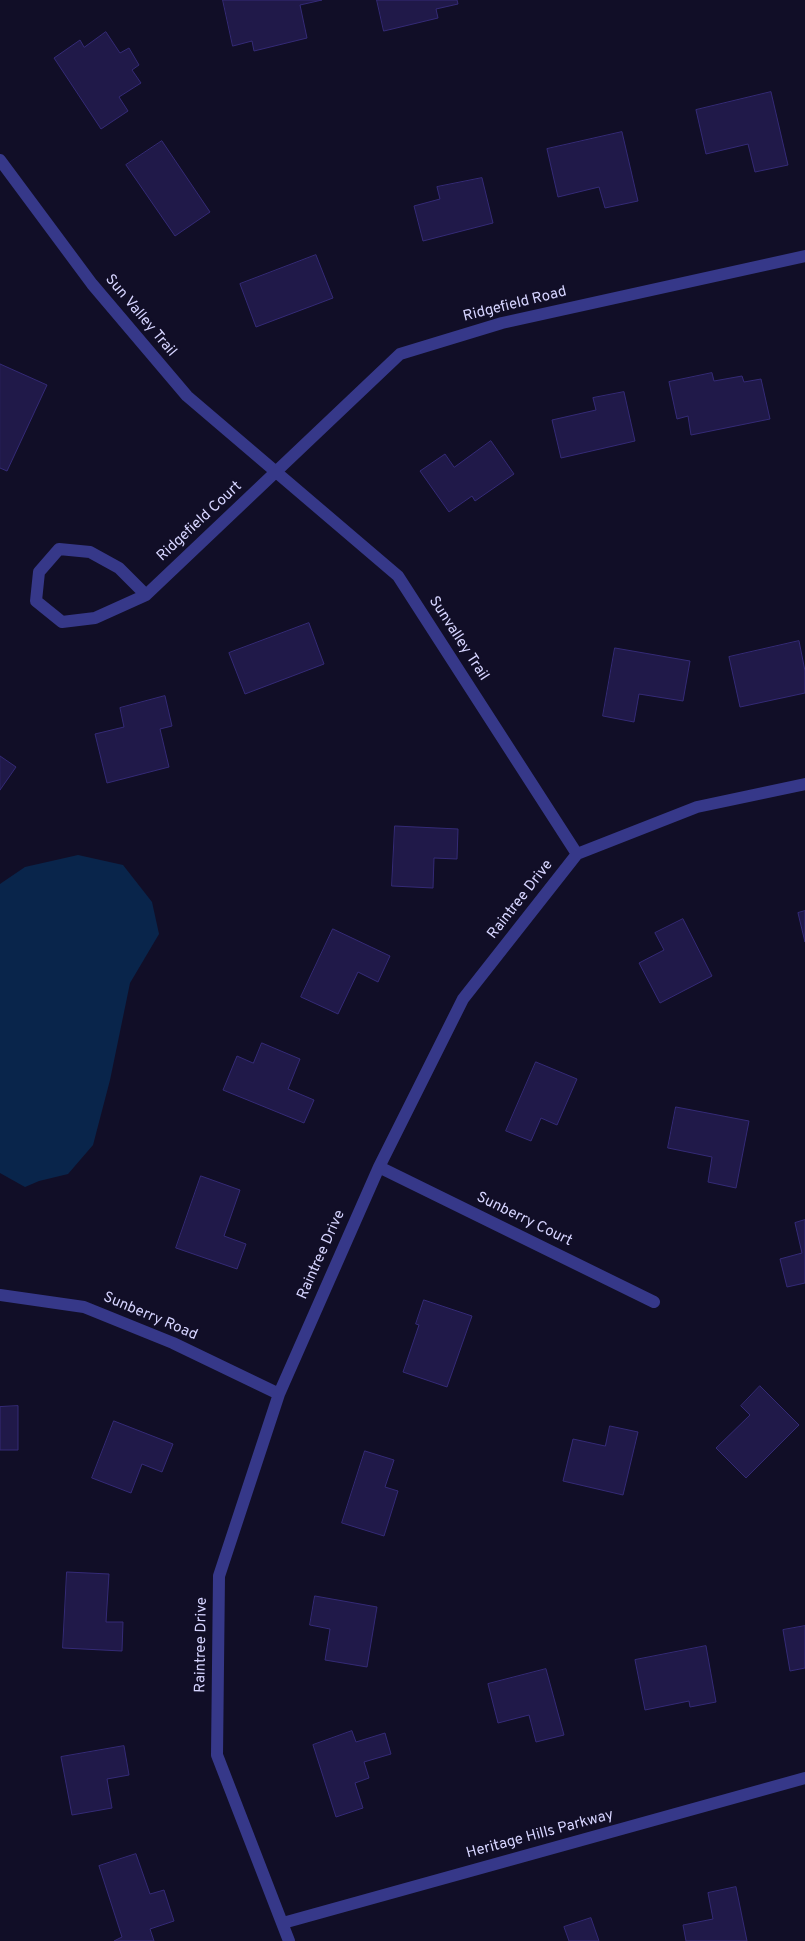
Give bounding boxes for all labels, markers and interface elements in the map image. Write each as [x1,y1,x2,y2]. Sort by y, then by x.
street label: Sun Valley Trail [100,271,180,361]
street label: Ridgefield Road [461,283,569,327]
street label: Ridgefield Court [154,478,246,566]
street label: Sunvalley Trail [424,593,492,685]
street label: Raintree Drive [484,857,558,943]
street label: Sunberry Court [473,1189,575,1251]
street label: Raintree Drive [294,1208,350,1302]
street label: Sunberry Road [100,1289,200,1345]
street label: Raintree Drive [192,1597,212,1693]
street label: Heritage Hills Parkway [464,1807,616,1863]

